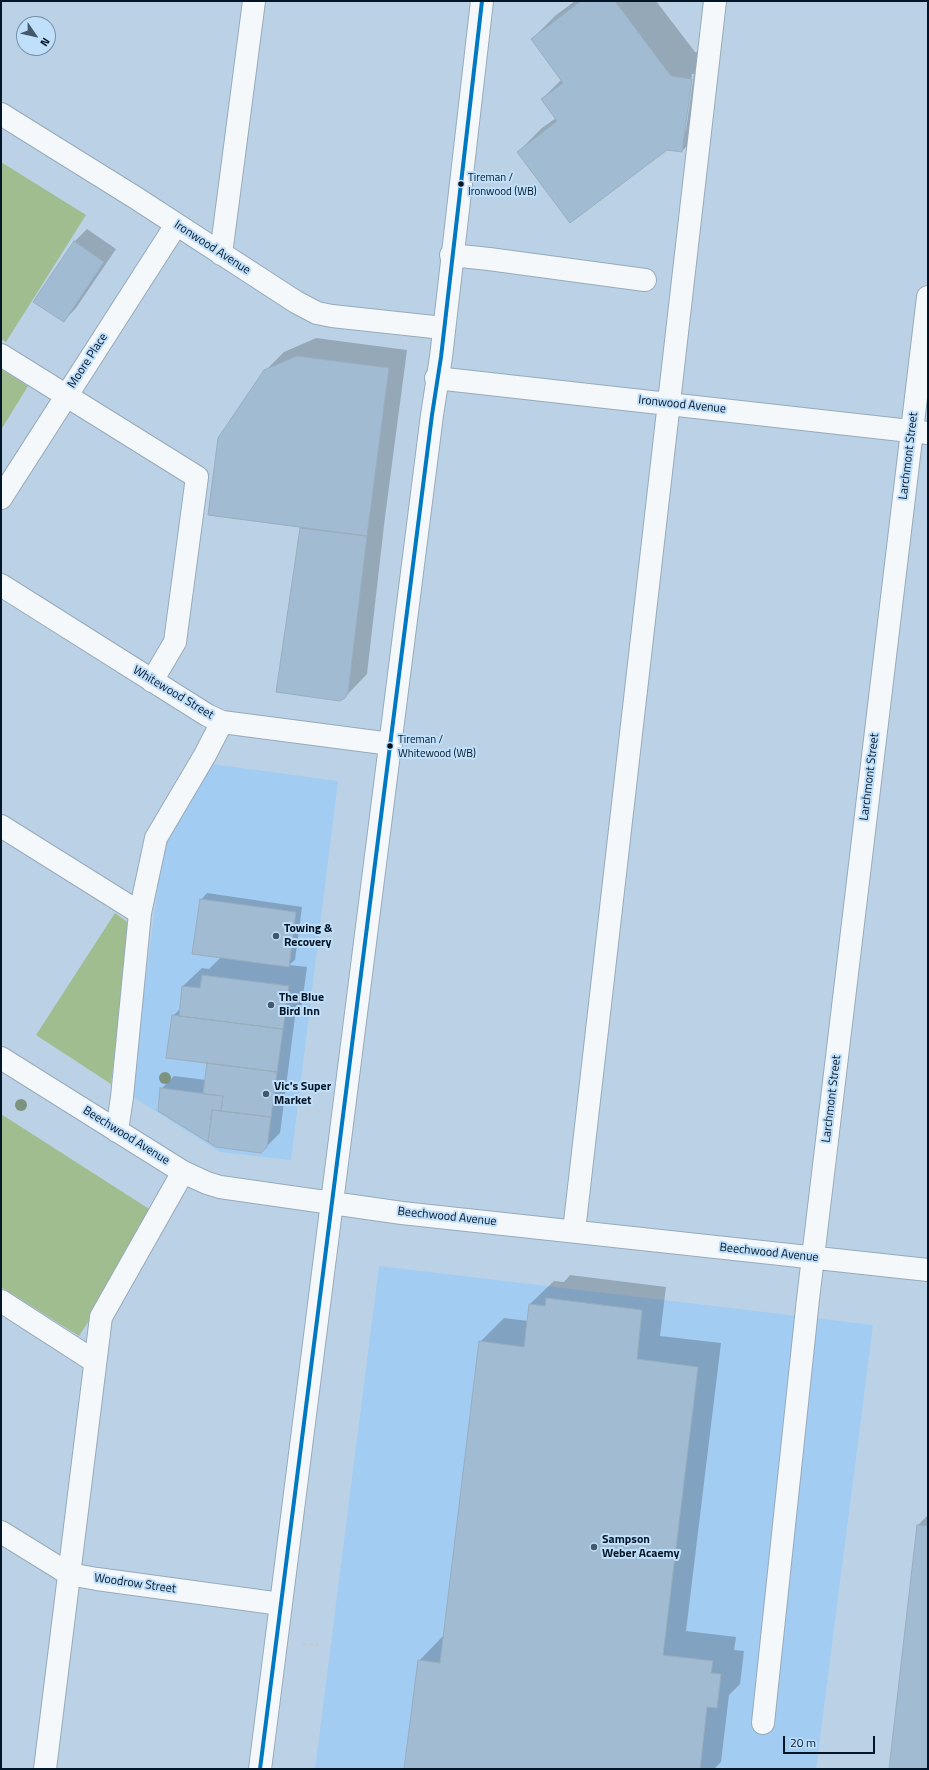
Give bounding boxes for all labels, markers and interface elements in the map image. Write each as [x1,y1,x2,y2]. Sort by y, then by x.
north arrow [16,16,56,56]
text: N [36,35,54,50]
place label: Tireman / Ironwood (WB) [468,171,537,197]
marker: Tireman / Ironwood (WB) [456,179,466,189]
street label: Ironwood Avenue [171,218,253,278]
street label: Moore Place [65,331,111,391]
street label: Ironwood Avenue [637,393,727,417]
street label: Larchmont Street [896,411,922,501]
street label: Whitewood Street [130,663,216,723]
street label: Larchmont Street [857,732,883,822]
place label: Tireman / Whitewood (WB) [398,733,476,759]
marker: Tireman / Whitewood (WB) [385,741,395,751]
place label: Towing & Recovery [284,922,332,950]
marker: Towing & Recovery [271,931,281,941]
place label: The Blue Bird Inn [279,991,324,1019]
marker: The Blue Bird Inn [266,1000,276,1010]
street label: Larchmont Street [819,1054,845,1144]
place label: Vic's Super Market [274,1080,331,1108]
marker: Vic's Super Market [261,1089,271,1099]
street label: Beechwood Avenue [80,1104,172,1168]
street label: Beechwood Avenue [397,1205,497,1229]
street label: Beechwood Avenue [719,1241,819,1265]
place label: Sampson Weber Acaemy [602,1533,680,1561]
marker: Sampson Weber Acaemy [589,1542,599,1552]
street label: Woodrow Street [93,1571,177,1597]
scale bar [785,1728,877,1754]
text: 20 m [790,1733,816,1752]

